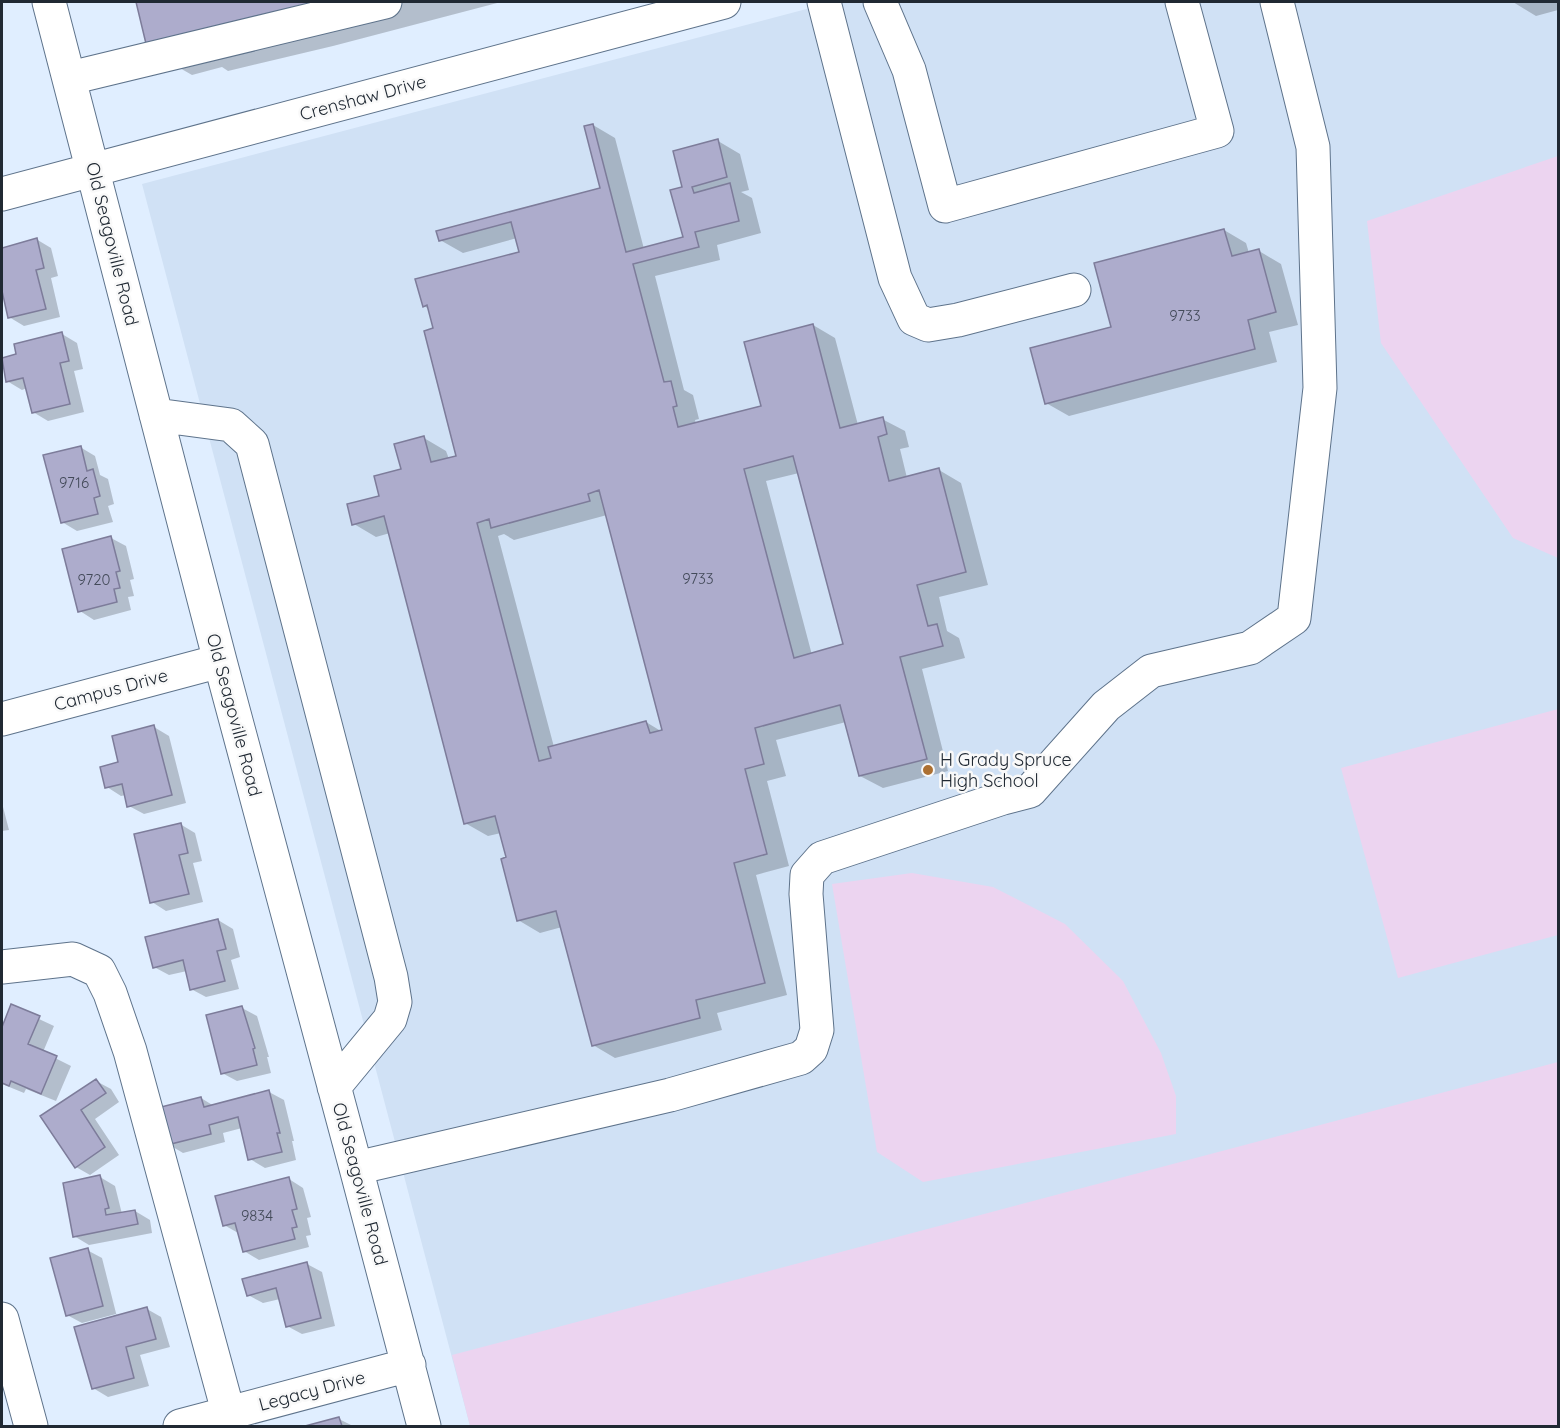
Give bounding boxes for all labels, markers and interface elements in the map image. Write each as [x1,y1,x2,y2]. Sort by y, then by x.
street label: Crenshaw Drive [297,70,429,125]
street label: Old Seagoville Road [81,160,144,328]
house number: 9733 [1169,306,1201,325]
house number: 9716 [59,473,89,492]
house number: 9733 [682,569,714,588]
house number: 9720 [78,570,110,589]
street label: Old Seagoville Road [202,631,267,799]
street label: Campus Drive [51,663,170,716]
place label: H Grady Spruce High School [940,748,1072,792]
marker: H Grady Spruce High School [921,763,935,777]
street label: Old Seagoville Road [328,1100,393,1268]
house number: 9834 [241,1206,273,1225]
street label: Legacy Drive [256,1365,368,1416]

